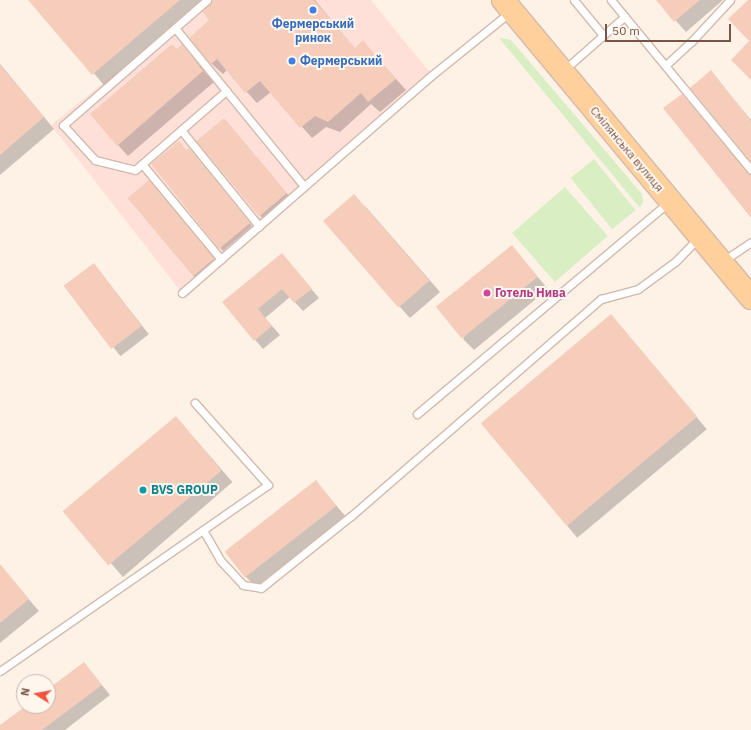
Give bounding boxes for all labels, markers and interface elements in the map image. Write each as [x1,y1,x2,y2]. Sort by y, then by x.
marker: Фермерський ринок [308,5,318,15]
scale bar [607,16,733,42]
place label: Фермерський ринок [272,17,354,45]
text: 50 m [612,23,640,38]
place label: Фермерський [300,54,382,68]
marker: Фермерський [287,56,297,66]
street label: Смілянська вулиця [587,103,667,195]
place label: Готель Нива [495,286,566,300]
marker: Готель Нива [482,288,492,298]
place label: BVS GROUP [151,483,218,497]
marker: BVS GROUP [138,485,148,495]
north arrow [16,674,56,714]
text: N [18,687,33,697]

